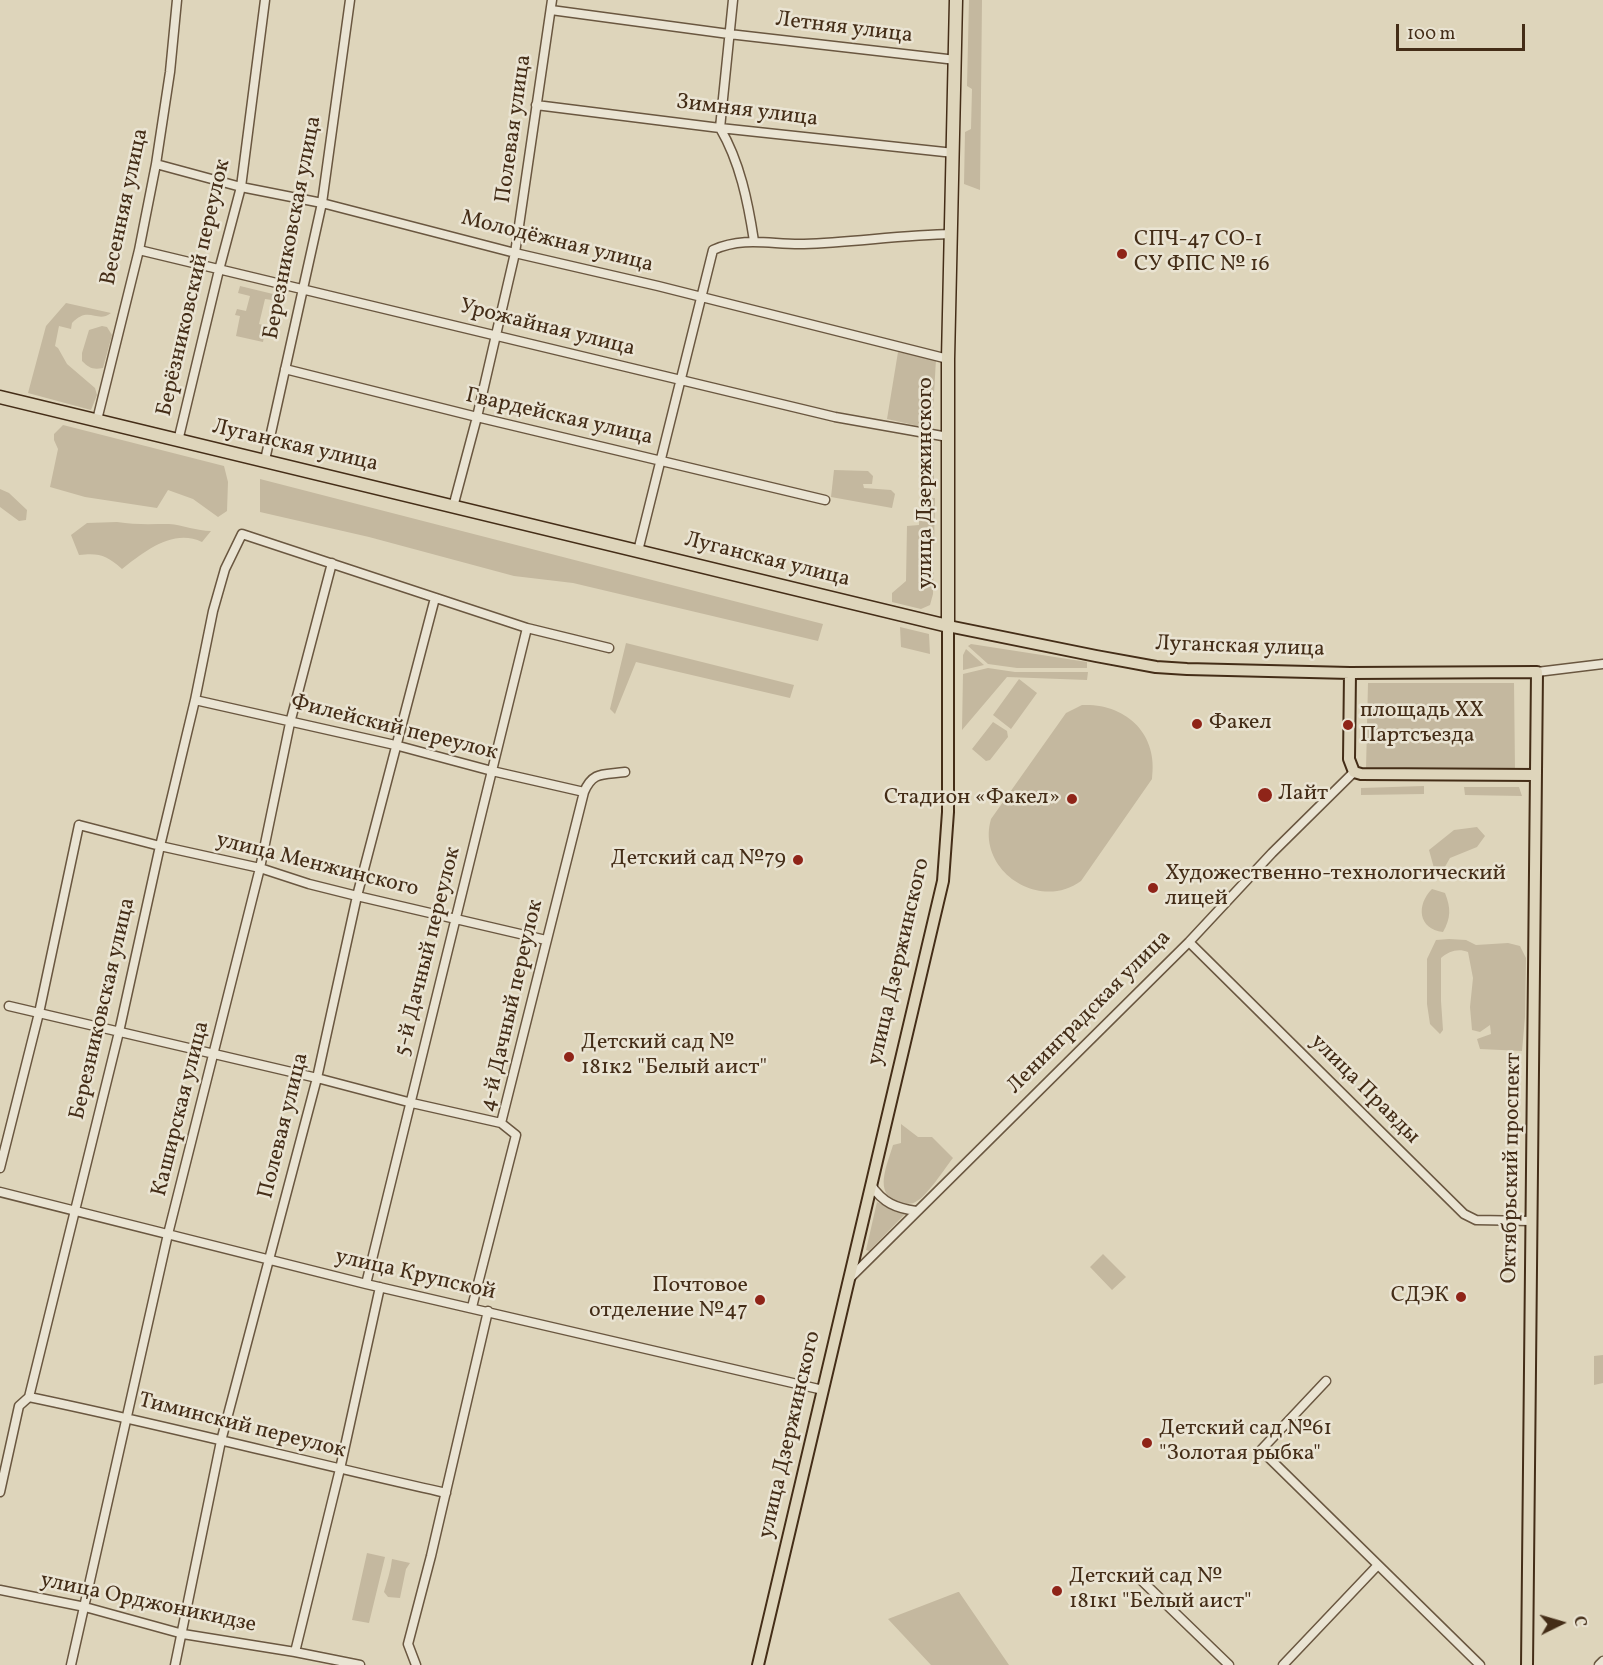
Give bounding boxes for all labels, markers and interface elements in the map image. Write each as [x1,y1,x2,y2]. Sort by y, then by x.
street label: Летняя улица [774,7,914,51]
scale bar [1399,12,1528,50]
text: 100 m [1407,22,1456,47]
street label: Полевая улица [492,53,538,205]
street label: Зимняя улица [674,90,820,134]
street label: Березниковская улица [259,114,329,342]
street label: Весенняя улица [96,126,156,288]
street label: Берёзниковский переулок [153,157,237,419]
street label: Молодёжная улица [458,206,656,280]
place label: СПЧ-47 СО-1 СУ ФПС № 16 [1134,228,1270,280]
marker: СПЧ-47 СО-1 СУ ФПС № 16 [1115,247,1129,261]
street label: Урожайная улица [457,294,637,364]
street label: улица Дзержинского [914,377,940,589]
street label: Гвардейская улица [463,384,655,452]
street label: Луганская улица [209,415,381,479]
street label: Луганская улица [681,528,853,594]
street label: Луганская улица [1155,632,1325,664]
street label: Филейский переулок [288,690,500,768]
place label: площадь XX Партсъезда [1360,699,1484,750]
place label: Факел [1209,711,1272,737]
marker: Факел [1190,717,1204,731]
marker: площадь XX Партсъезда [1341,718,1355,732]
place label: Лайт [1278,782,1328,808]
place label: Стадион «Факел» [884,786,1060,812]
marker: Лайт [1256,786,1274,804]
marker: Стадион «Факел» [1065,792,1079,806]
street label: улица Менжинского [213,828,421,904]
street label: 5-й Дачный переулок [390,845,468,1059]
place label: Детский сад №79 [611,847,786,873]
marker: Детский сад №79 [791,853,805,867]
street label: улица Дзержинского [863,856,937,1068]
place label: Художественно-технологический лицей [1165,862,1506,914]
marker: Художественно-технологический лицей [1146,881,1160,895]
street label: Березниковская улица [66,895,142,1123]
street label: 4-й Дачный переулок [476,898,550,1114]
street label: Ленинградская улица [1003,926,1177,1100]
street label: Каширская улица [147,1019,217,1199]
street label: улица Правды [1304,1030,1424,1150]
place label: Детский сад № 181к2 "Белый аист" [581,1031,767,1082]
street label: Полевая улица [254,1050,316,1202]
marker: Детский сад № 181к2 "Белый аист" [562,1050,576,1064]
street label: Октябрьский проспект [1498,1052,1528,1284]
street label: улица Крупской [332,1245,498,1307]
place label: Почтовое отделение №47 [589,1274,748,1326]
place label: СДЭК [1391,1284,1449,1310]
marker: СДЭК [1454,1290,1468,1304]
marker: Почтовое отделение №47 [753,1293,767,1307]
street label: улица Дзержинского [754,1329,828,1541]
street label: Тиминский переулок [136,1388,348,1466]
place label: Детский сад №61 "Золотая рыбка" [1159,1417,1332,1468]
marker: Детский сад №61 "Золотая рыбка" [1140,1436,1154,1450]
place label: Детский сад № 181к1 "Белый аист" [1069,1565,1252,1616]
street label: улица Орджоникидзе [38,1568,258,1640]
marker: Детский сад № 181к1 "Белый аист" [1050,1584,1064,1598]
north arrow [1531,1593,1591,1653]
text: С [1568,1615,1590,1628]

